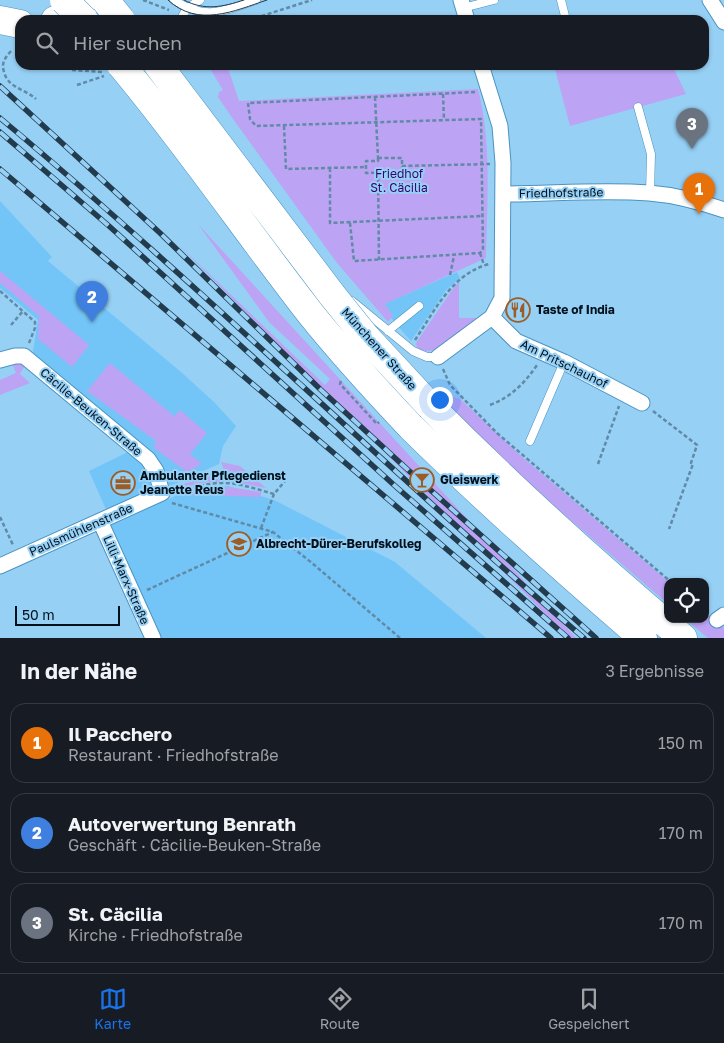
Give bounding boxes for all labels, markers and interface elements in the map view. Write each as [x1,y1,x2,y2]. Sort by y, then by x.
search box [15,15,709,70]
icon: search [33,29,61,57]
text: Hier suchen [73,31,182,54]
pin: 3 [676,108,708,149]
park label: Friedhof St. Cäcilia [370,166,428,195]
pin: 1 [683,173,715,214]
street label: Friedhofstraße [519,184,603,201]
pin: 2 [76,281,108,322]
restaurant icon: Taste of India [505,297,531,323]
place label: Taste of India [536,302,615,317]
street label: Münchener Straße [339,304,420,393]
street label: Am Pritschauhof [518,336,611,391]
street label: Cäcilie-Beuken-Straße [37,365,145,459]
your location [427,387,453,413]
bar icon: Gleiswerk [409,467,435,493]
place label: Ambulanter Pflegedienst Jeanette Reus [140,468,286,497]
office icon: Ambulanter Pflegedienst Jeanette Reus [110,470,136,496]
place label: Gleiswerk [440,472,498,487]
street label: Paulsmühlenstraße [27,500,135,559]
school or university icon: Albrecht-Dürer-Berufskolleg [226,531,252,557]
street label: Lilli-Marx-Straße [100,533,153,627]
place label: Albrecht-Dürer-Berufskolleg [256,536,421,551]
map controls [664,578,709,623]
button: locate [664,578,709,623]
scale bar [15,603,120,626]
text: 50 m [22,606,55,623]
text: In der Nähe [20,658,137,684]
text: 3 Ergebnisse [605,661,704,681]
text: Il Pacchero [68,722,172,745]
text: 1 [33,733,41,753]
text: 150 m [658,733,703,753]
text: Restaurant · Friedhofstraße [68,745,278,765]
text: Autoverwertung Benrath [68,812,296,835]
text: 2 [32,823,42,843]
text: 170 m [659,823,703,843]
text: Geschäft · Cäcilie-Beuken-Straße [68,835,321,855]
text: St. Cäcilia [68,902,163,925]
text: 3 [32,913,42,933]
text: 170 m [659,913,703,933]
text: Kirche · Friedhofstraße [68,925,243,945]
tab: Karte [94,985,131,1032]
tab: Route [320,985,360,1032]
tab: Gespeichert [548,985,630,1032]

